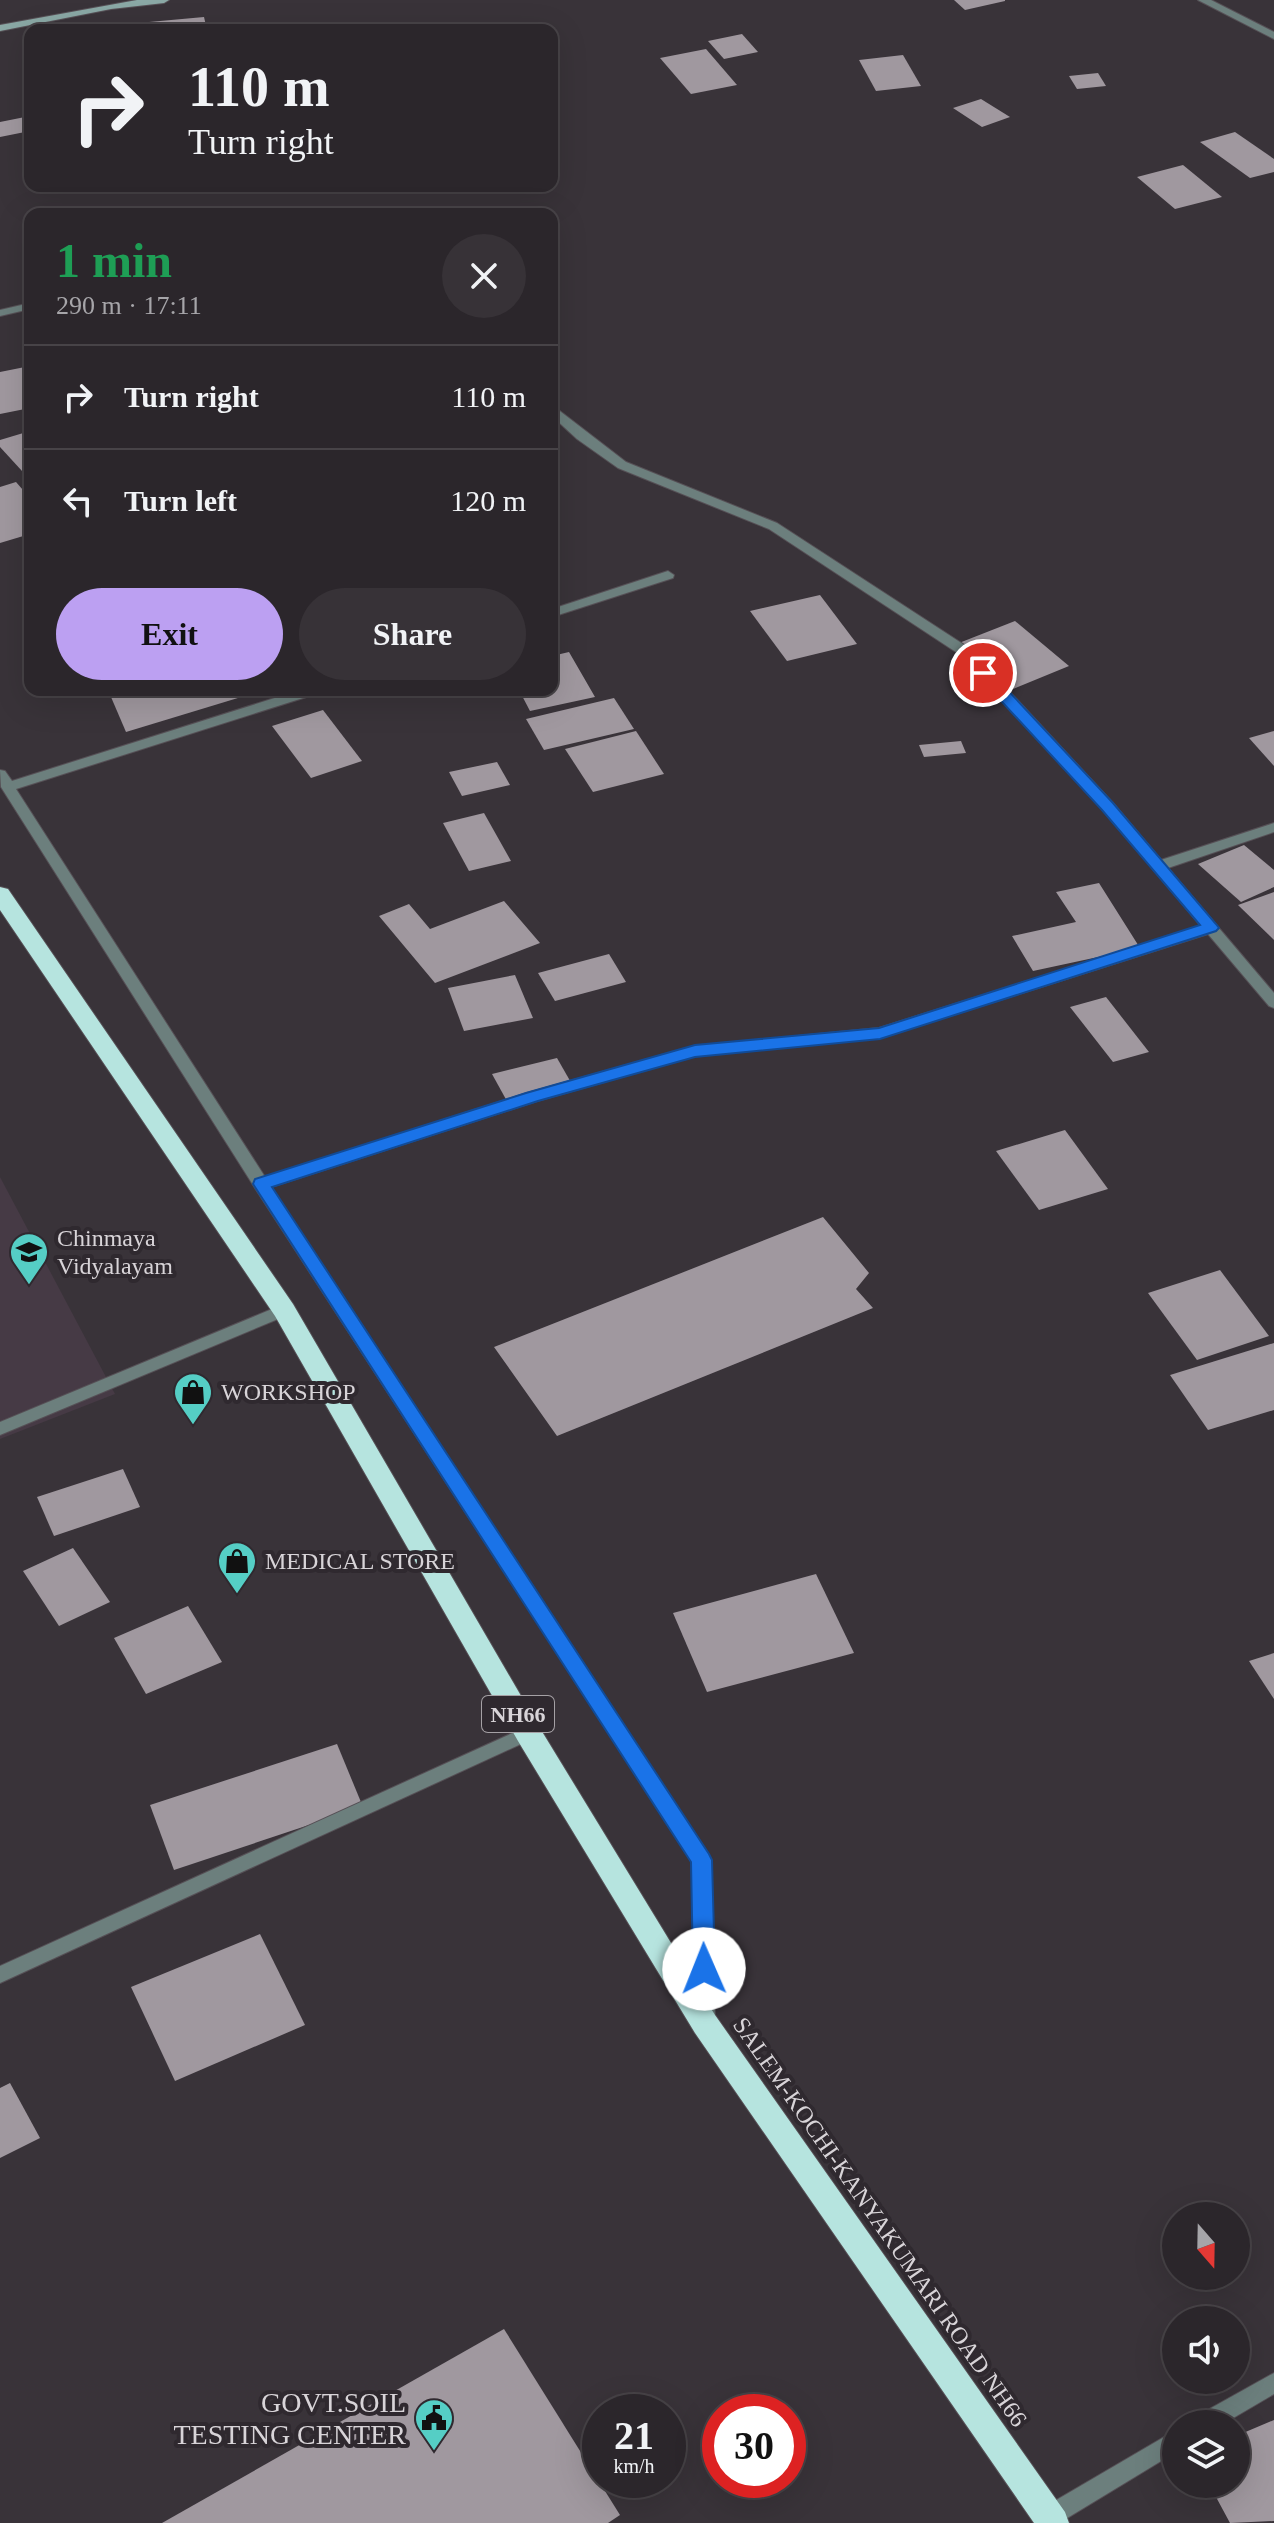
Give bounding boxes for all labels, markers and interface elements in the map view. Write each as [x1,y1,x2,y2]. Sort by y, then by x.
icon: right [56,56,160,160]
text: 110 m [188,56,330,118]
text: Turn right [188,122,334,162]
text: 1 min [56,234,172,287]
button: close [442,234,526,318]
text: 290 m · 17:11 [56,291,202,320]
icon: right [56,375,100,419]
text: Turn right [124,380,259,413]
text: 110 m [451,380,526,413]
icon: left [56,479,100,523]
text: Turn left [124,484,237,517]
text: 120 m [450,484,526,517]
button: Exit [56,588,283,680]
button: Share [299,588,526,680]
pin [949,639,1017,707]
icon: arrive [961,651,1005,695]
place label: Chinmaya Vidyalayam [57,1225,173,1279]
school or university icon: Chinmaya Vidyalayam [8,1231,50,1286]
shop icon: WORKSHOP [172,1371,214,1426]
place label: WORKSHOP [221,1379,356,1405]
shop icon: MEDICAL STORE [216,1540,258,1595]
place label: MEDICAL STORE [265,1548,455,1574]
road number: NH66 [482,1696,554,1732]
position arrow [662,1927,746,2011]
street label: SALEM-KOCHI-KANYAKUMARI ROAD NH66 [728,2012,1032,2432]
north arrow [1162,2202,1250,2290]
map controls [1162,2202,1250,2498]
button: sound [1162,2306,1250,2394]
place label: GOVT.SOIL TESTING CENTER [173,2387,406,2450]
speed limit sign: 30 [702,2394,806,2498]
public building icon: GOVT.SOIL TESTING CENTER [413,2397,455,2452]
button: layers [1162,2410,1250,2498]
text: 21 [614,2413,654,2458]
text: km/h [613,2455,655,2477]

